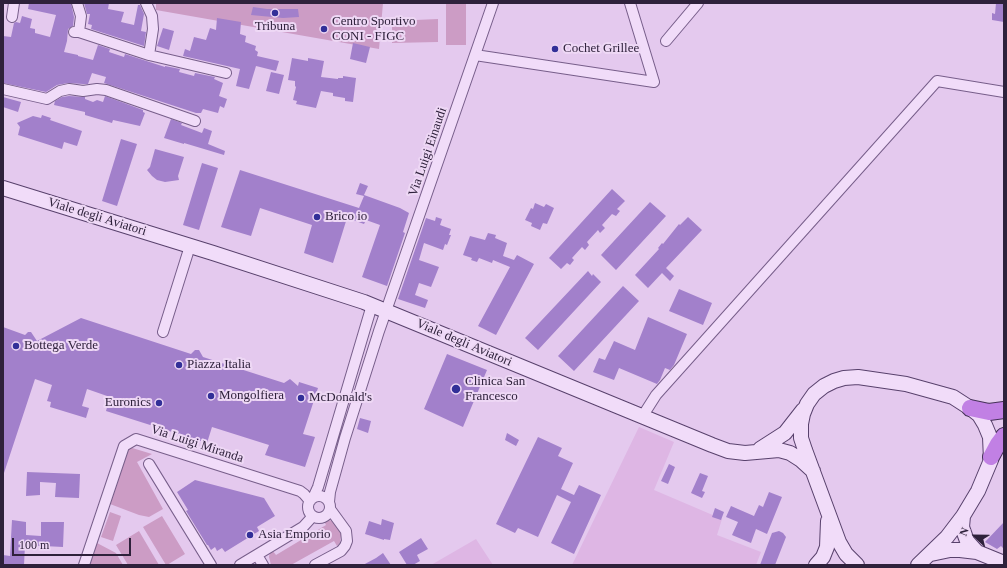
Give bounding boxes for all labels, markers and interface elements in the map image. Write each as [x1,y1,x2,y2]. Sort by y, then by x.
marker: Tribuna [270,8,280,18]
place label: Centro Sportivo CONI - FIGC [332,14,415,45]
place label: Tribuna [255,19,295,35]
marker: Centro Sportivo CONI - FIGC [319,24,329,34]
place label: Cochet Grillee [563,41,639,57]
marker: Cochet Grillee [550,44,560,54]
street label: Via Luigi Einaudi [405,105,451,199]
street label: Viale degli Aviatori [46,195,148,239]
place label: Brico io [325,209,367,225]
marker: Brico io [312,212,322,222]
street label: Viale degli Aviatori [414,316,514,370]
place label: Bottega Verde [24,338,98,354]
marker: Bottega Verde [11,341,21,351]
place label: Piazza Italia [187,357,251,373]
marker: Piazza Italia [174,360,184,370]
place label: Clinica San Francesco [465,374,525,405]
marker: Clinica San Francesco [450,383,462,395]
place label: Mongolfiera [219,388,284,404]
place label: McDonald's [309,390,372,406]
marker: Mongolfiera [206,391,216,401]
marker: McDonald's [296,393,306,403]
place label: Euronics [105,395,151,411]
marker: Euronics [154,398,164,408]
street label: Via Luigi Miranda [149,422,245,466]
north arrow [955,516,995,556]
text: N [957,526,971,537]
place label: Asia Emporio [258,527,331,543]
scale bar [14,530,133,556]
marker: Asia Emporio [245,530,255,540]
text: 100 m [19,538,49,552]

